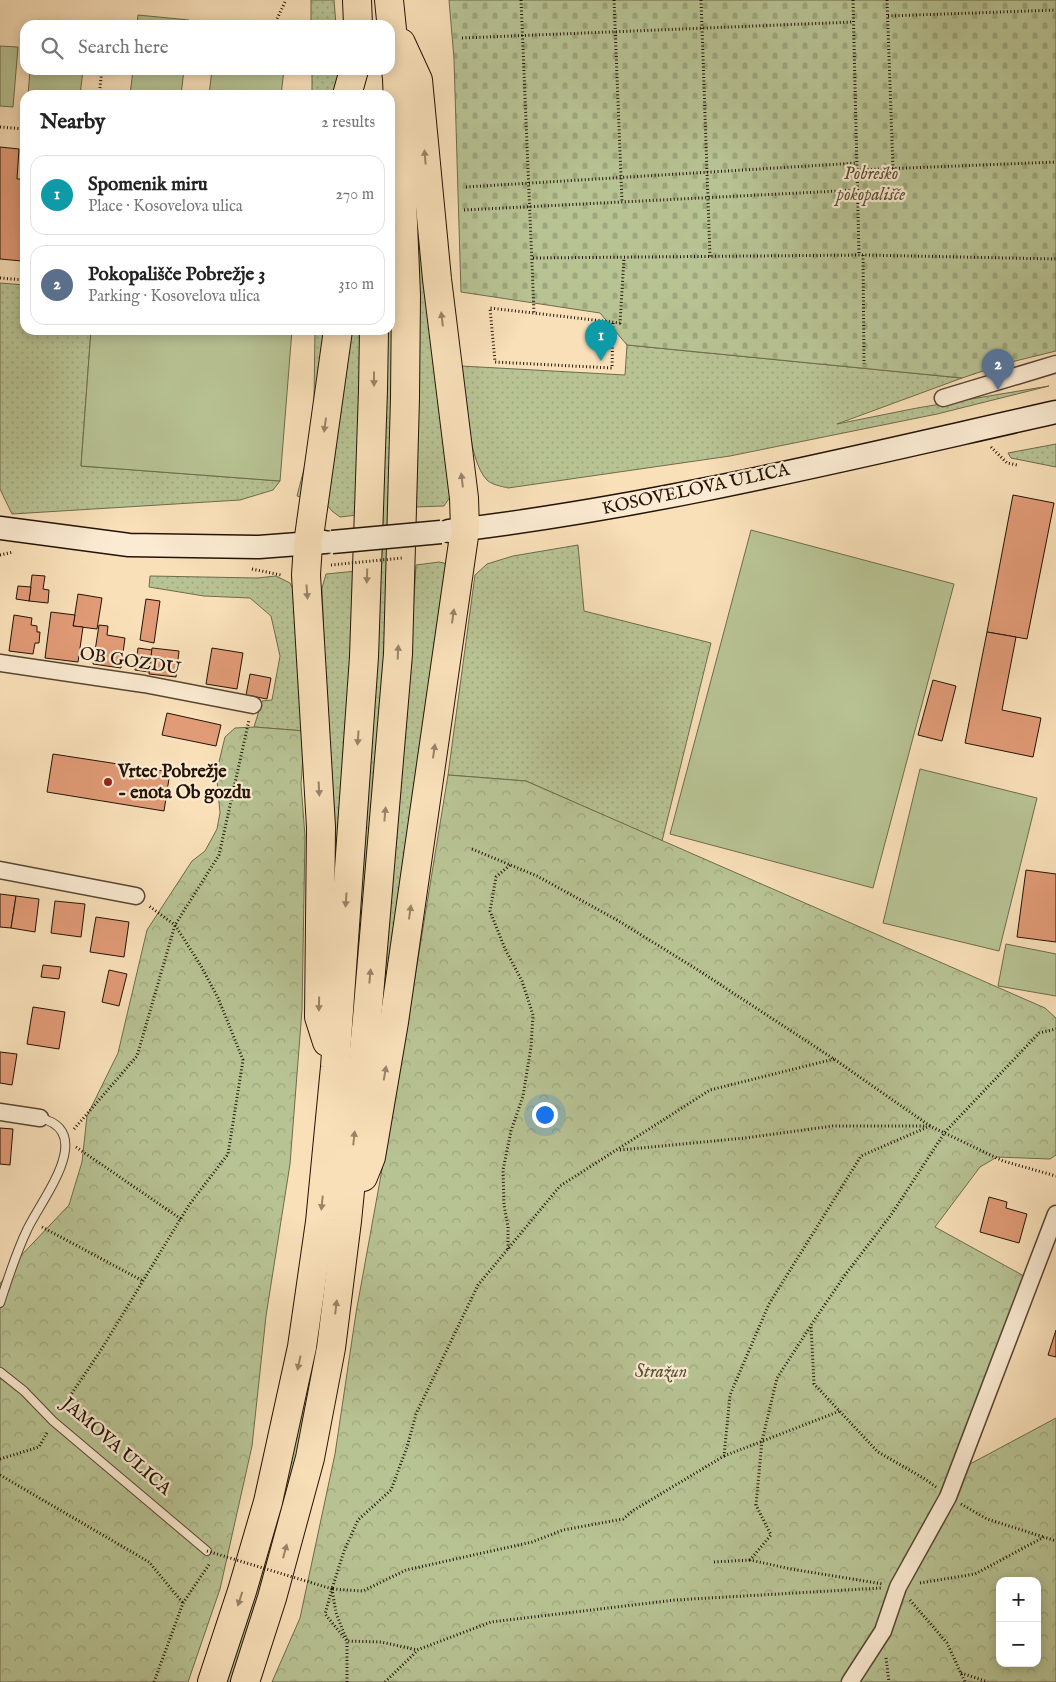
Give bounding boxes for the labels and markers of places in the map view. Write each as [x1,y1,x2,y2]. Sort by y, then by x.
pin: 1 [585,320,617,361]
pin: 2 [982,349,1014,390]
place label: Vrtec Pobrežje - enota Ob gozdu [117,761,252,805]
marker: Vrtec Pobrežje - enota Ob gozdu [102,776,114,788]

